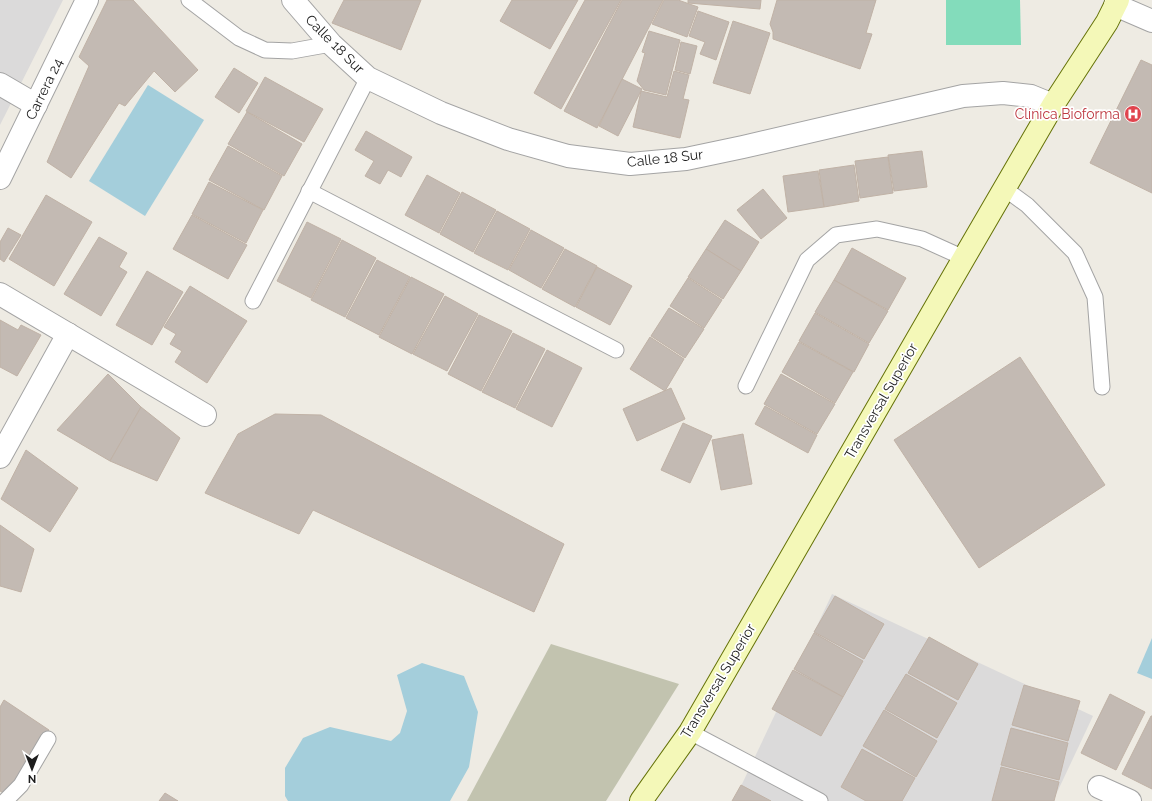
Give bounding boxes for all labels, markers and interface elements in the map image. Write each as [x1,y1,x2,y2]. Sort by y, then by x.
street label: Calle 18 Sur [302,11,368,77]
street label: Carrera 24 [22,55,66,122]
hospital icon: Clínica Bioforma [1123,104,1143,124]
place label: Clínica Bioforma [1015,106,1120,122]
street label: Calle 18 Sur [626,146,704,170]
street label: Transversal Superior [841,340,921,462]
street label: Transversal Superior [677,621,759,741]
north arrow [12,749,52,789]
text: N [28,772,36,785]

